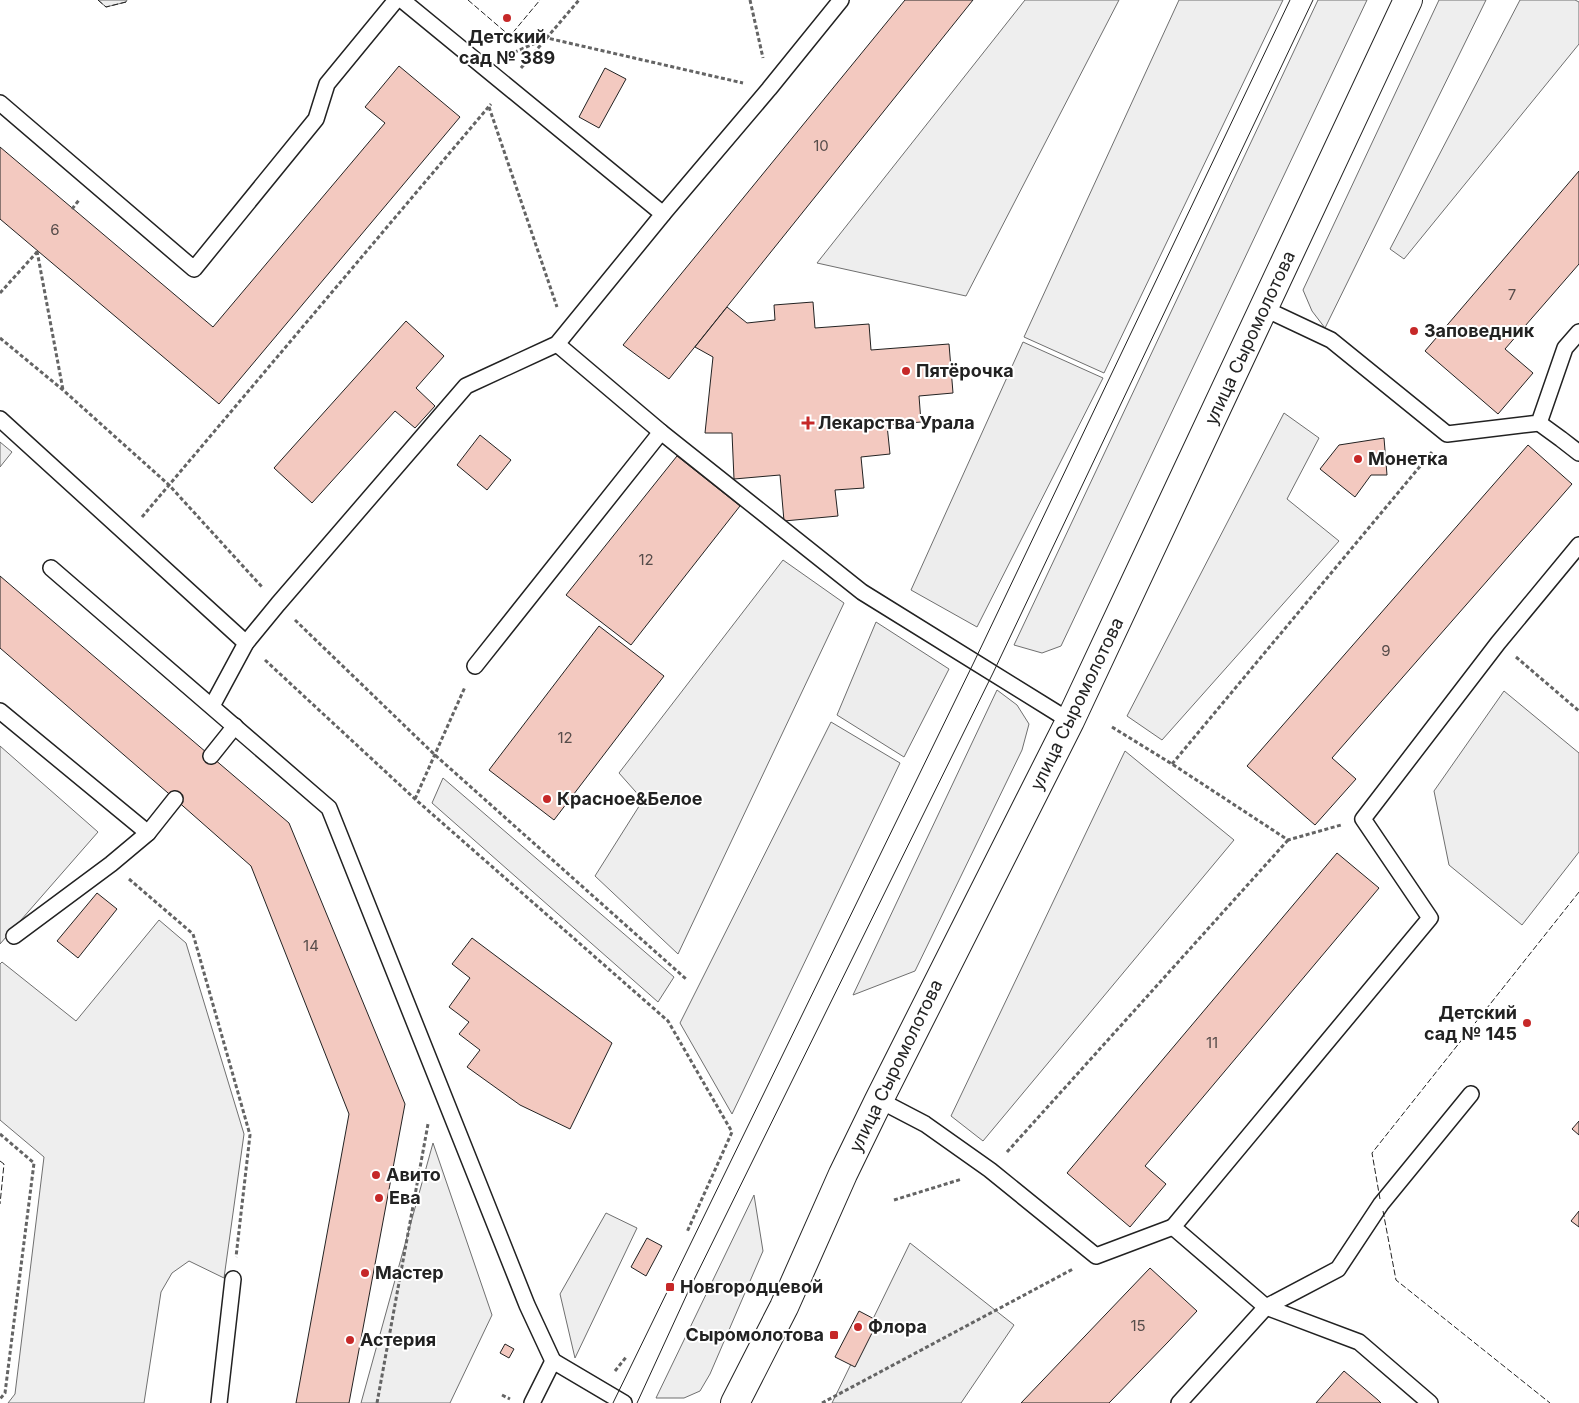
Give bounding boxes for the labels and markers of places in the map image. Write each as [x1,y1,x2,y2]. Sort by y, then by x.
marker: Детский сад № 389 [501,12,513,24]
place label: Детский сад № 389 [459,26,555,68]
place label: Заповедник [1424,320,1535,341]
marker: Заповедник [1408,325,1420,337]
place label: Пятёрочка [916,360,1014,381]
marker: Пятёрочка [900,365,912,377]
place label: Лекарства Урала [818,412,975,433]
marker: Лекарства Урала [802,417,814,429]
place label: Монетка [1368,448,1448,469]
marker: Монетка [1352,453,1364,465]
place label: Красное&Белое [557,788,703,809]
marker: Красное&Белое [541,793,553,805]
place label: Детский сад № 145 [1424,1002,1517,1044]
marker: Детский сад № 145 [1521,1017,1533,1029]
place label: Авито [386,1164,441,1185]
marker: Авито [370,1169,382,1181]
place label: Ева [389,1187,421,1208]
marker: Ева [373,1192,385,1204]
place label: Мастер [375,1262,444,1283]
marker: Мастер [359,1267,371,1279]
place label: Новгородцевой [680,1276,823,1297]
marker: Новгородцевой [664,1281,676,1293]
place label: Флора [868,1316,927,1337]
marker: Флора [852,1321,864,1333]
place label: Сыромолотова [686,1324,824,1345]
place label: Астерия [360,1329,436,1350]
marker: Сыромолотова [828,1329,840,1341]
marker: Астерия [344,1334,356,1346]

